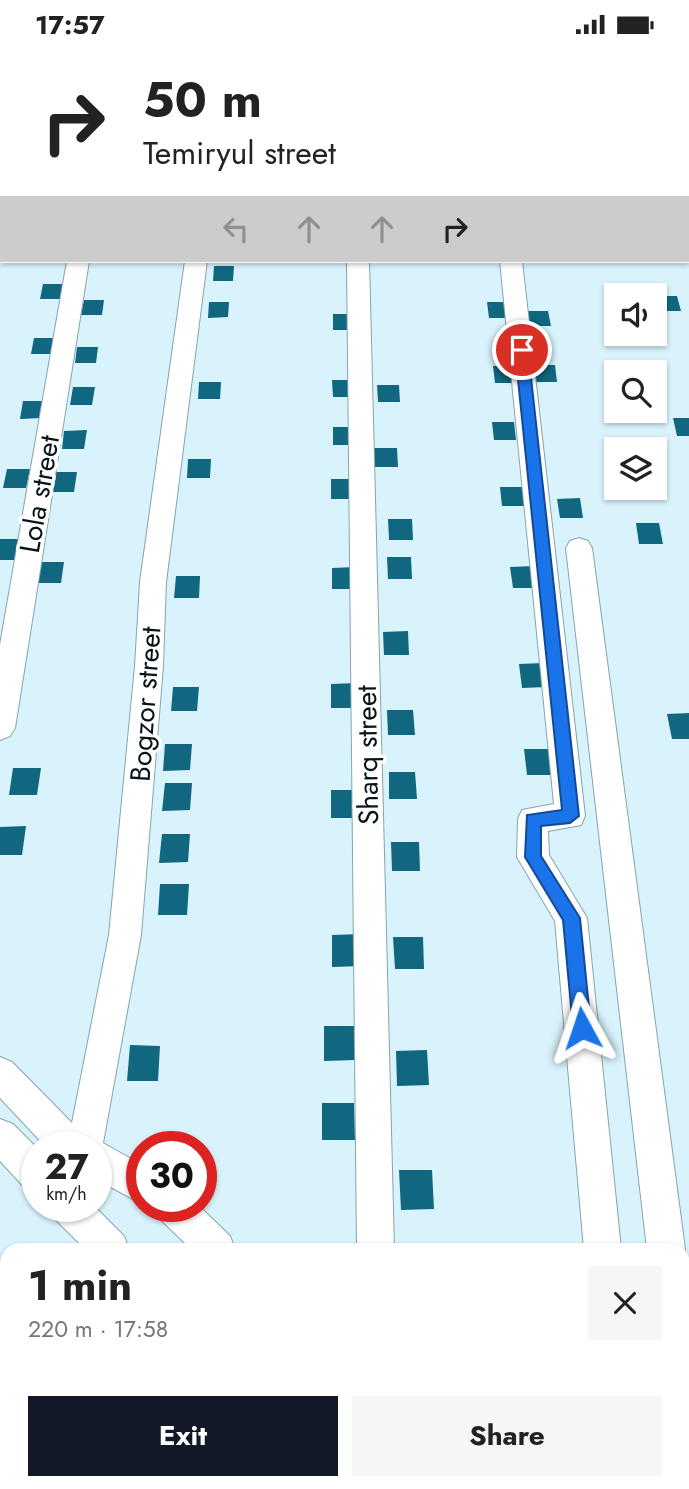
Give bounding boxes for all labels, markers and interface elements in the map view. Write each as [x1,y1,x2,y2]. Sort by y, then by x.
text: 17:57 [35,6,105,44]
text: 50 m [143,65,262,135]
icon: right [28,77,119,168]
text: Temiryul street [143,130,336,176]
icon: left [217,210,255,248]
icon: ahead [290,210,328,248]
icon: ahead [363,210,401,248]
icon: right [436,210,474,248]
map controls [604,283,667,500]
button: sound [604,283,667,346]
pin [492,320,552,380]
icon: arrive [503,331,541,369]
button: search [604,360,667,423]
street label: Lola street [9,432,70,556]
button: layers [604,437,667,500]
street label: Bogzor street [120,625,171,783]
street label: Sharq street [346,684,389,825]
position arrow [545,991,619,1065]
speed limit sign: 30 [126,1131,217,1222]
text: 27 [44,1142,89,1192]
text: km/h [46,1181,87,1207]
text: 1 min [28,1255,132,1316]
button: close [588,1266,662,1340]
text: 220 m · 17:58 [28,1312,168,1346]
button: Exit [28,1396,338,1476]
button: Share [352,1396,662,1476]

